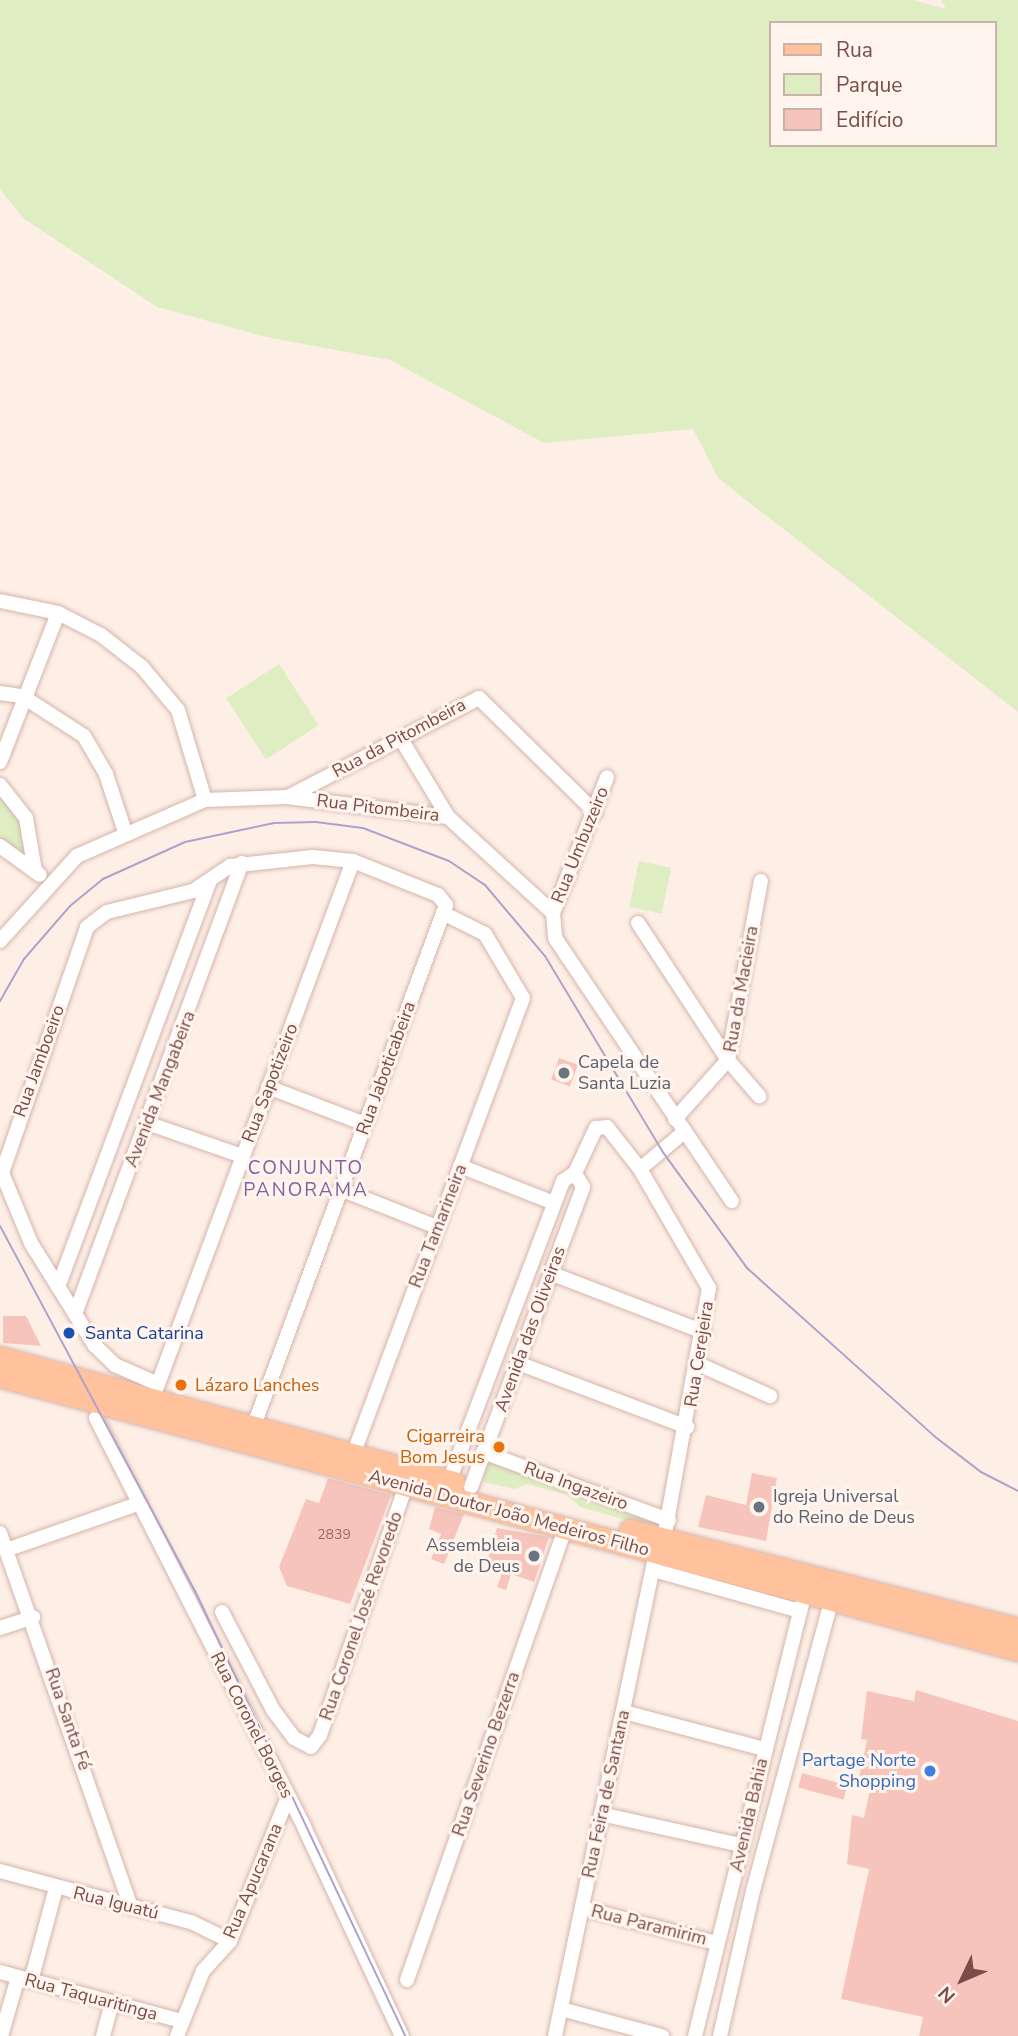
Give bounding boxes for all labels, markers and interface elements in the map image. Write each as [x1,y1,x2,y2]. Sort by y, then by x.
legend [769,21,997,147]
text: Rua [836,36,873,64]
text: Parque [836,71,903,99]
text: Edifício [836,106,903,134]
street label: Rua da Pitombeira [328,694,470,782]
street label: Rua Umbuzeiro [547,784,613,906]
street label: Rua Pitombeira [315,790,441,826]
street label: Rua da Macieira [719,924,763,1054]
street label: Rua Jaboticabeira [352,998,420,1138]
street label: Rua Jamboeiro [9,1002,69,1120]
street label: Avenida Mangabeira [120,1008,200,1170]
street label: Rua Sapotizeiro [237,1020,303,1146]
place label: Capela de Santa Luzia [578,1052,671,1094]
marker: Capela de Santa Luzia [556,1065,572,1081]
district label: CONJUNTO PANORAMA [244,1158,368,1202]
street label: Rua Tamarineira [404,1161,472,1291]
street label: Avenida das Oliveiras [490,1243,570,1415]
street label: Rua Cerejeira [680,1299,718,1409]
place label: Santa Catarina [85,1322,204,1344]
marker: Santa Catarina [59,1323,79,1343]
place label: Lázaro Lanches [195,1374,319,1396]
marker: Lázaro Lanches [173,1377,189,1393]
place label: Cigarreira Bom Jesus [400,1426,485,1468]
marker: Cigarreira Bom Jesus [491,1439,507,1455]
street label: Rua Ingazeiro [521,1457,631,1515]
street label: Avenida Doutor João Medeiros Filho [366,1465,652,1561]
place label: Igreja Universal do Reino de Deus [773,1486,915,1528]
marker: Igreja Universal do Reino de Deus [751,1499,767,1515]
street label: Rua Coronel José Revoredo [315,1509,407,1723]
house number: 2839 [317,1527,351,1543]
place label: Assembleia de Deus [426,1535,520,1578]
marker: Assembleia de Deus [526,1548,542,1564]
street label: Rua Coronel Borges [206,1648,298,1802]
street label: Rua Santa Fé [40,1665,96,1773]
street label: Rua Severino Bezerra [448,1669,524,1839]
street label: Rua Feira de Santana [578,1708,634,1880]
place label: Partage Norte Shopping [802,1750,916,1792]
street label: Avenida Bahia [725,1756,773,1874]
marker: Partage Norte Shopping [922,1763,938,1779]
street label: Rua Apucarana [219,1820,287,1942]
street label: Rua Iguatú [71,1882,161,1924]
street label: Rua Paramirim [589,1900,709,1950]
north arrow [927,1945,997,2015]
street label: Rua Taquaritinga [22,1969,160,2025]
text: N [933,1980,961,2009]

